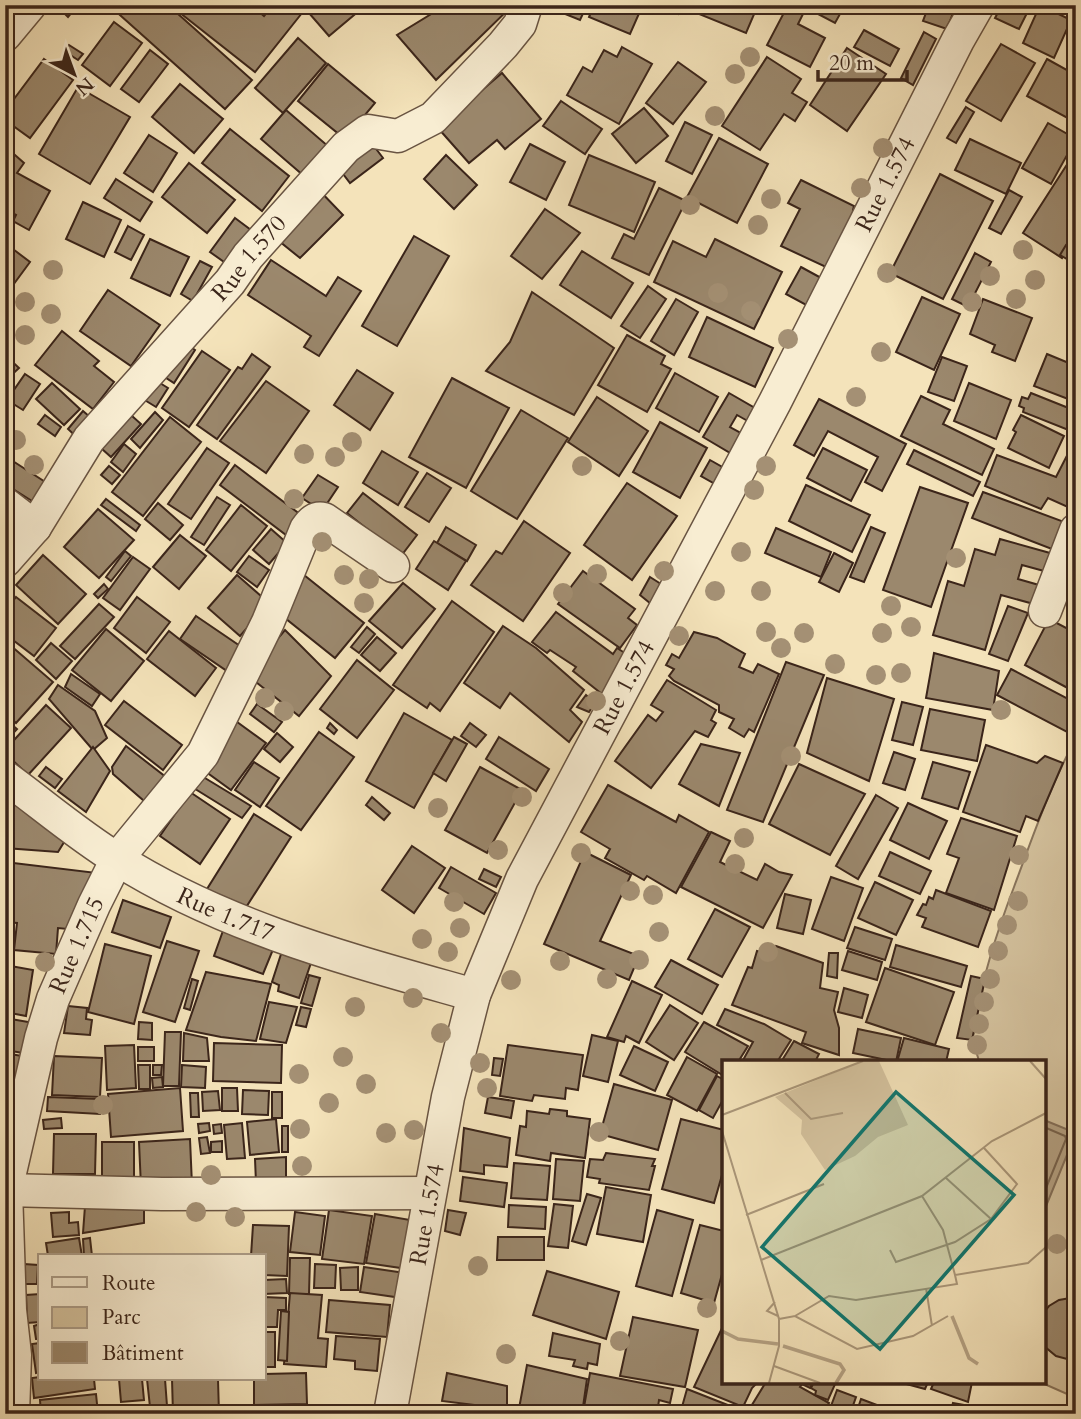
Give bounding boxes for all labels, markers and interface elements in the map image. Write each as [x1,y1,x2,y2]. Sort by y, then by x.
north arrow [38,38,108,108]
scale bar [818,38,908,82]
text: 20 m [829,49,874,78]
text: N [69,71,99,102]
street label: Rue 1.574 [848,131,923,238]
street label: Rue 1.570 [204,208,294,309]
street label: Rue 1.574 [586,635,663,741]
street label: Rue 1.717 [171,879,279,950]
street label: Rue 1.715 [41,891,113,999]
inset map [722,1060,1046,1384]
street label: Rue 1.574 [402,1161,452,1268]
legend [38,1254,266,1380]
text: Route [102,1269,156,1298]
text: Parc [102,1303,141,1332]
text: Bâtiment [102,1339,184,1368]

